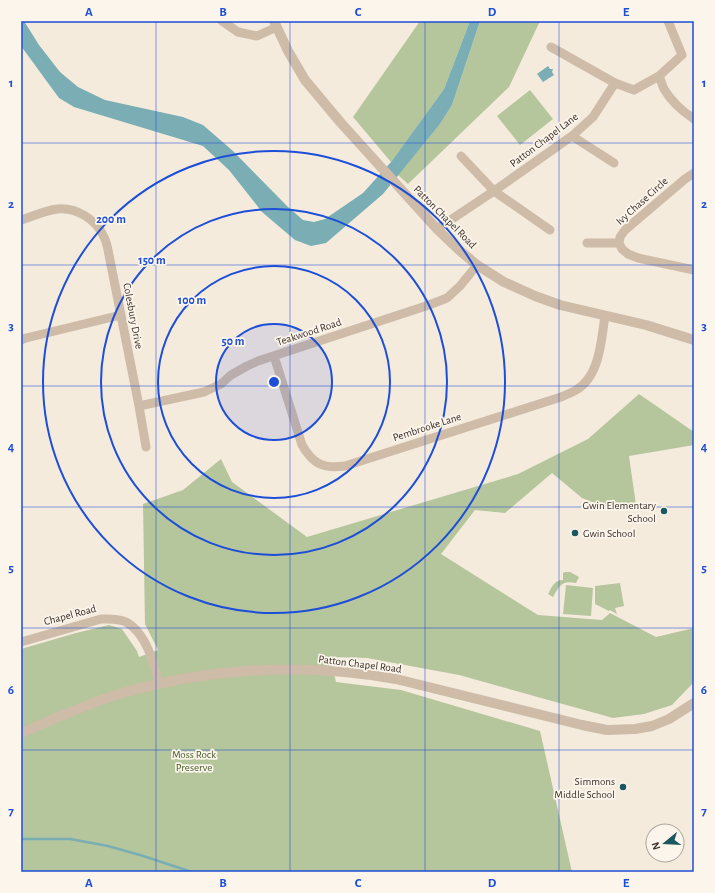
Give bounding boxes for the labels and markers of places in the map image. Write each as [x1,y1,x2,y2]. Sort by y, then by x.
centre of rings [267,375,281,389]
place label: Gwin Elementary School [583,500,656,524]
marker: Gwin Elementary School [659,506,669,516]
marker: Gwin School [570,528,580,538]
place label: Gwin School [583,528,635,539]
place label: Simmons Middle School [554,776,615,800]
marker: Simmons Middle School [618,782,628,792]

